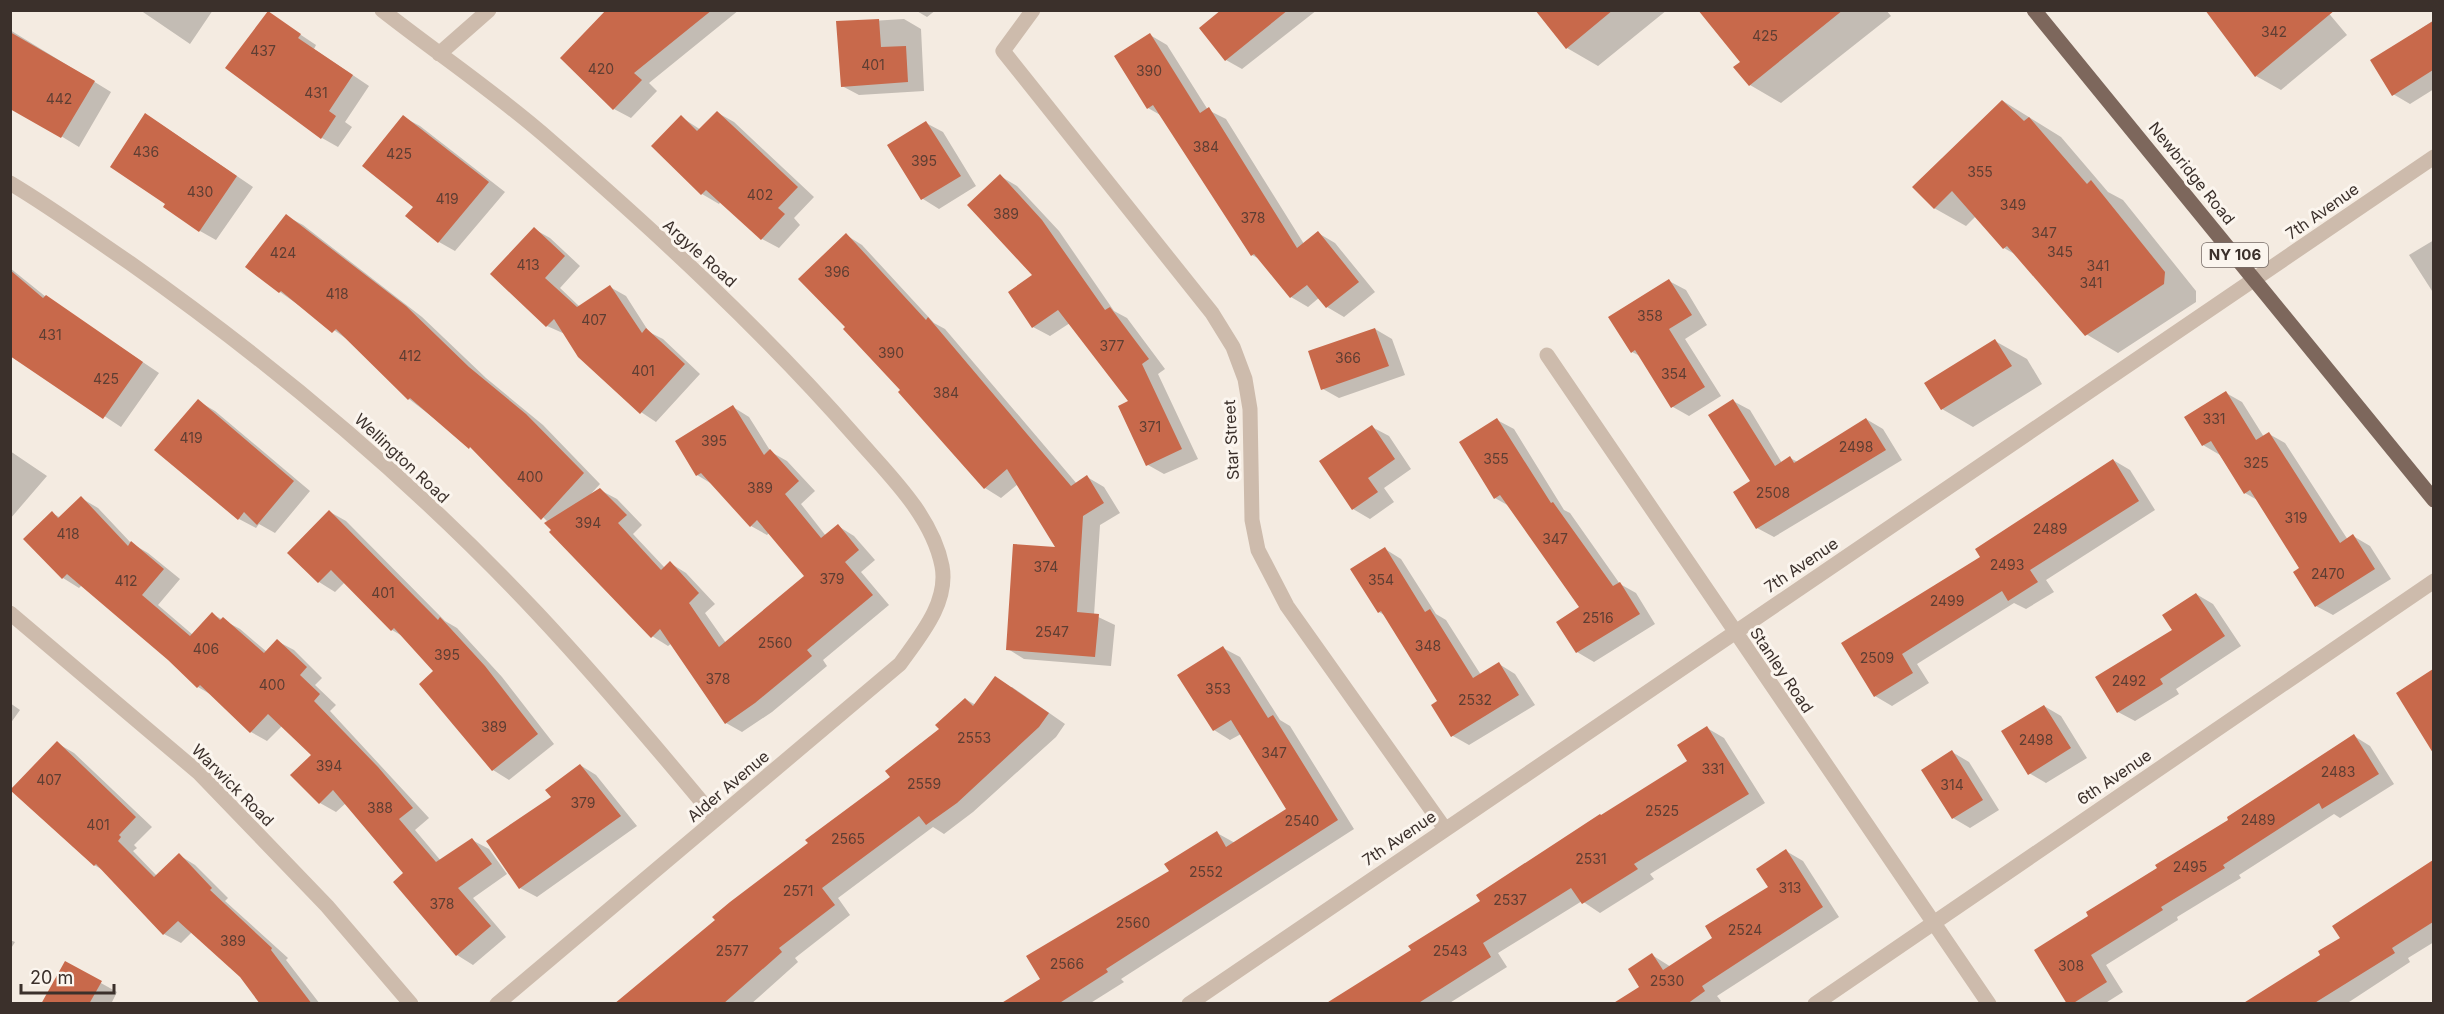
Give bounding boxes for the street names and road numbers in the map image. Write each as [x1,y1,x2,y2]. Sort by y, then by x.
street label: Newbridge Road [2145,118,2239,228]
street label: 7th Avenue [2282,179,2362,243]
street label: Argyle Road [659,215,741,291]
road number: NY 106 [2202,243,2268,267]
street label: Star Street [1219,399,1243,481]
street label: Wellington Road [350,409,454,507]
street label: 7th Avenue [1760,533,1842,597]
street label: Stanley Road [1746,623,1818,717]
street label: Warwick Road [188,740,278,830]
street label: 6th Avenue [2073,745,2155,809]
street label: Alder Avenue [683,746,773,826]
street label: 7th Avenue [1358,806,1440,870]

